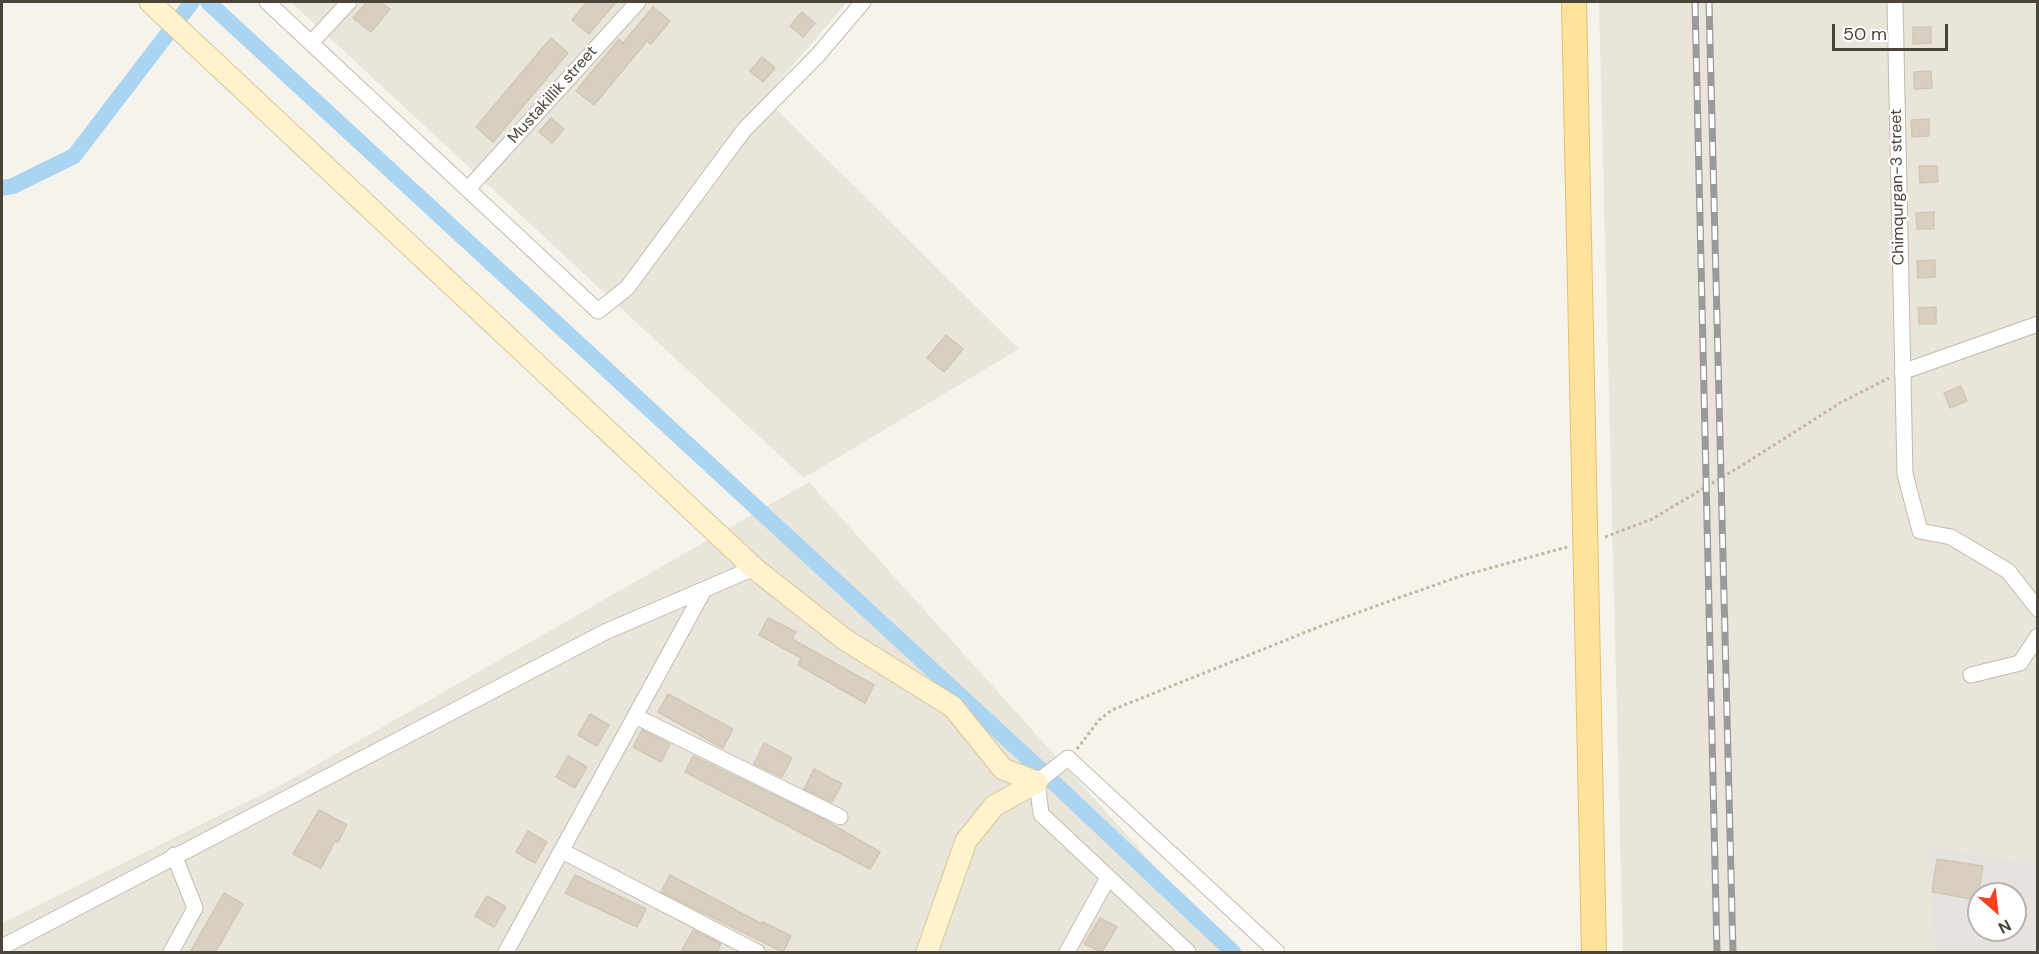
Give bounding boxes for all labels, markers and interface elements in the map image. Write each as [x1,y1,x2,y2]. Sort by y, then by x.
scale bar [1835,12,1950,50]
text: 50 m [1843,22,1887,46]
street label: Mustakillik street [504,42,602,148]
street label: Chimqurgan-3 street [1887,109,1909,265]
north arrow [1967,882,2027,942]
text: N [1995,915,2015,939]

